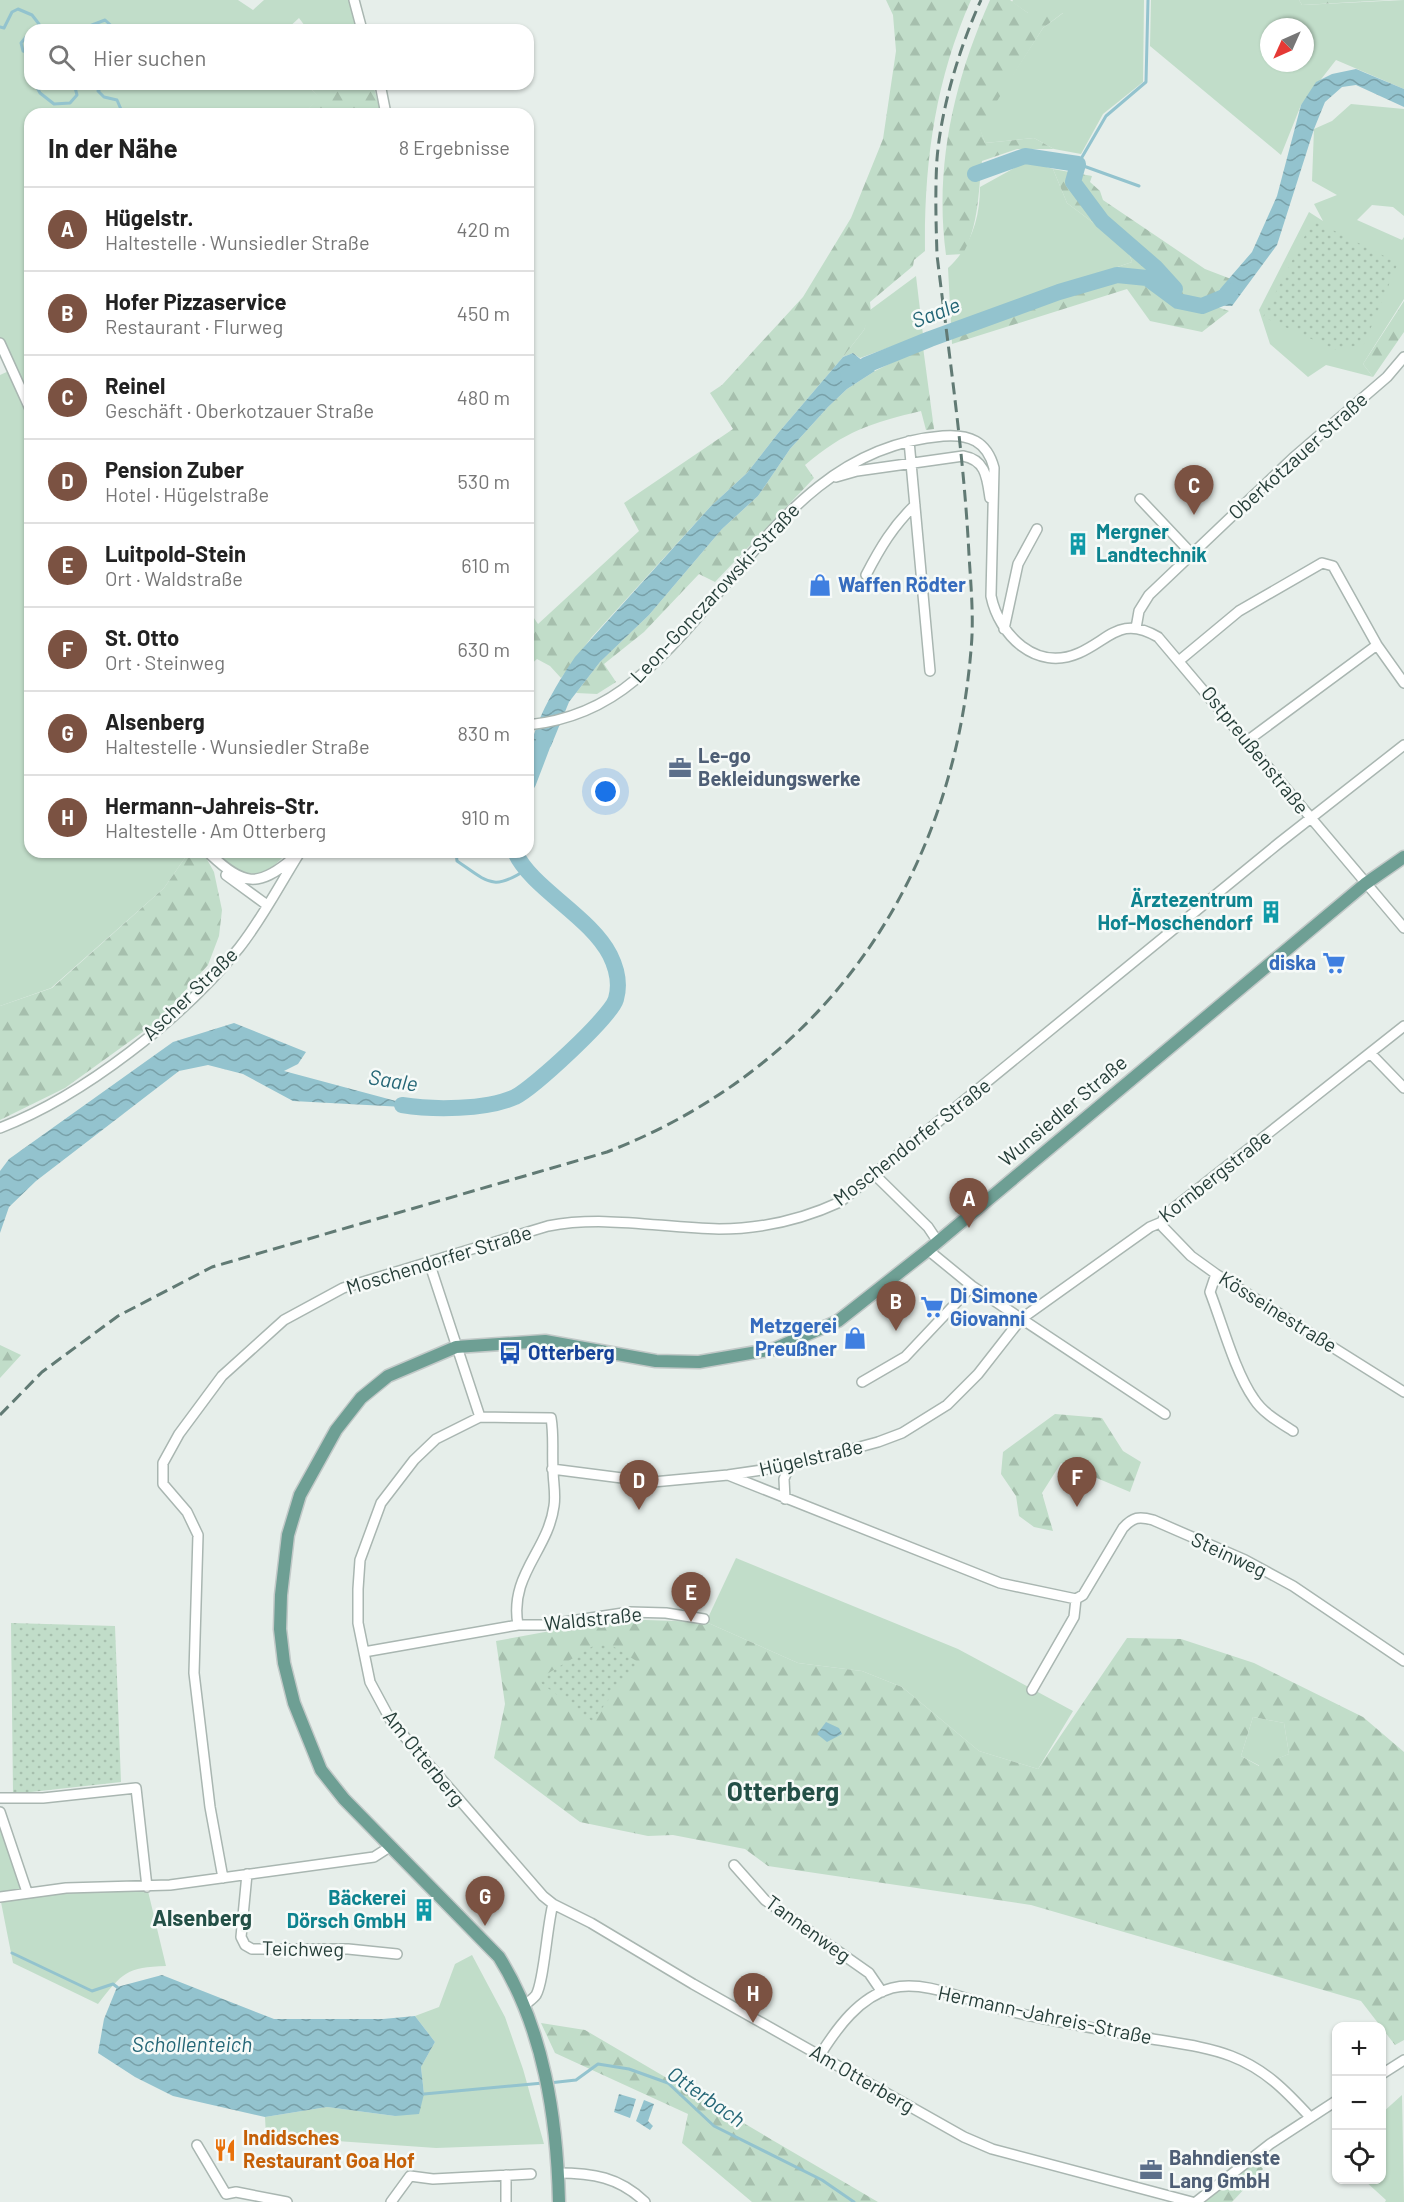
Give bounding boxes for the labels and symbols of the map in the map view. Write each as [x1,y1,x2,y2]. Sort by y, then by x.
north arrow [1260,18,1314,72]
water label: Saale [908,291,963,332]
street label: Oberkotzauer Straße [1223,386,1372,524]
pin: C [1174,466,1214,515]
street label: Leon-Gonczarowski-Straße [625,497,804,687]
place label: Mergner Landtechnik [1096,519,1207,566]
building icon: Mergner Landtechnik [1065,531,1091,557]
shop icon: Waffen Rödter [807,572,833,598]
place label: Waffen Rödter [838,572,966,596]
street label: Ostpreußenstraße [1197,681,1315,818]
place label: Le-go Bekleidungswerke [698,743,861,790]
office icon: Le-go Bekleidungswerke [667,755,693,781]
your location [591,777,620,806]
place label: Ärztezentrum Hof-Moschendorf [1097,887,1253,934]
building icon: Ärztezentrum Hof-Moschendorf [1258,899,1284,925]
street label: Ascher Straße [137,942,242,1045]
place label: diska [1269,950,1316,974]
supermarket icon: diska [1321,950,1347,976]
street label: Wunsiedler Straße [993,1050,1131,1171]
water label: Saale [367,1063,420,1096]
street label: Moschendorfer Straße [828,1072,995,1210]
street label: Kornbergstraße [1153,1124,1275,1227]
pin: A [950,1178,988,1228]
street label: Moschendorfer Straße [343,1219,534,1299]
street label: Kösseinestraße [1215,1265,1342,1357]
pin: B [876,1282,916,1331]
place label: Di Simone Giovanni [950,1283,1038,1330]
supermarket icon: Di Simone Giovanni [919,1294,945,1320]
place label: Metzgerei Preußner [750,1313,837,1360]
shop icon: Metzgerei Preußner [842,1325,868,1351]
bus stop icon: Otterberg [497,1340,523,1366]
place label: Otterberg [528,1340,615,1364]
street label: Hügelstraße [756,1433,865,1481]
pin: F [1058,1458,1096,1507]
pin: D [620,1460,658,1510]
street label: Steinweg [1188,1526,1271,1582]
pin: E [672,1572,710,1622]
street label: Waldstraße [543,1601,643,1635]
street label: Am Otterberg [379,1705,471,1810]
district label: Otterberg [727,1775,839,1806]
pin: G [466,1876,504,1926]
place label: Bäckerei Dörsch GmbH [287,1885,406,1932]
street label: Tannenweg [761,1889,856,1967]
building icon: Bäckerei Dörsch GmbH [411,1897,437,1923]
district label: Alsenberg [152,1904,252,1930]
street label: Teichweg [262,1935,344,1961]
pin: H [734,1974,772,2023]
street label: Hermann-Jahreis-Straße [936,1980,1154,2048]
water label: Schollenteich [132,2031,252,2056]
street label: Am Otterberg [806,2039,919,2118]
water label: Otterbach [663,2060,751,2132]
place label: Indidsches Restaurant Goa Hof [243,2125,415,2172]
restaurant icon: Indidsches Restaurant Goa Hof [212,2137,238,2163]
place label: Bahndienste Lang GmbH [1169,2145,1280,2192]
office icon: Bahndienste Lang GmbH [1138,2157,1164,2183]

